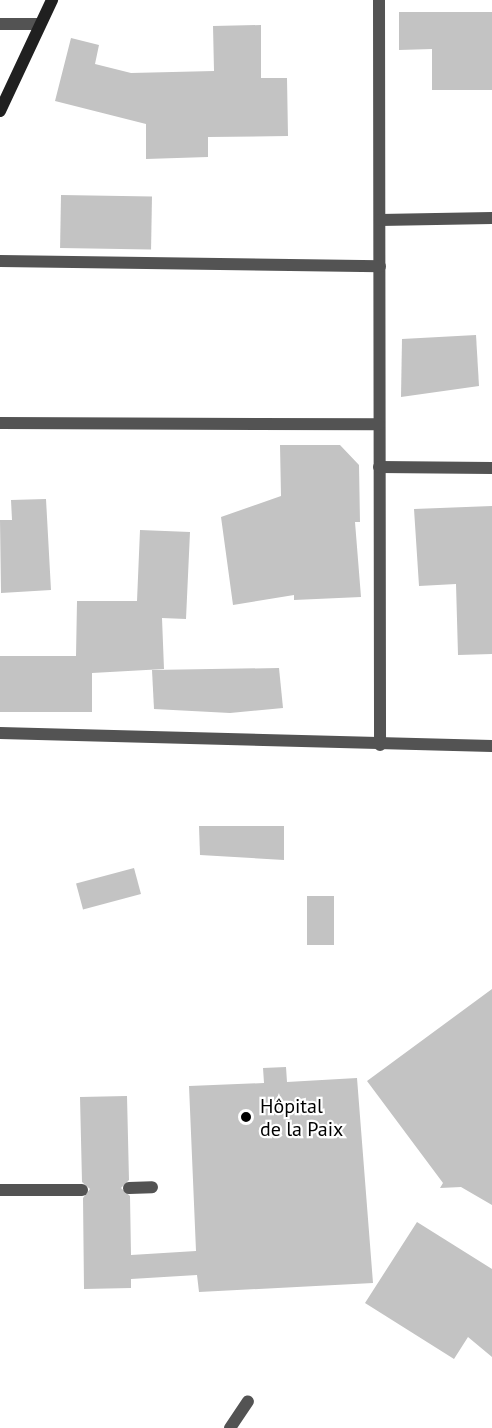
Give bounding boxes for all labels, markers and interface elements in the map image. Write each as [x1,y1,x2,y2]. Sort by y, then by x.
place label: Hôpital de la Paix [260,1094,343,1141]
marker: Hôpital de la Paix [237,1108,255,1126]

